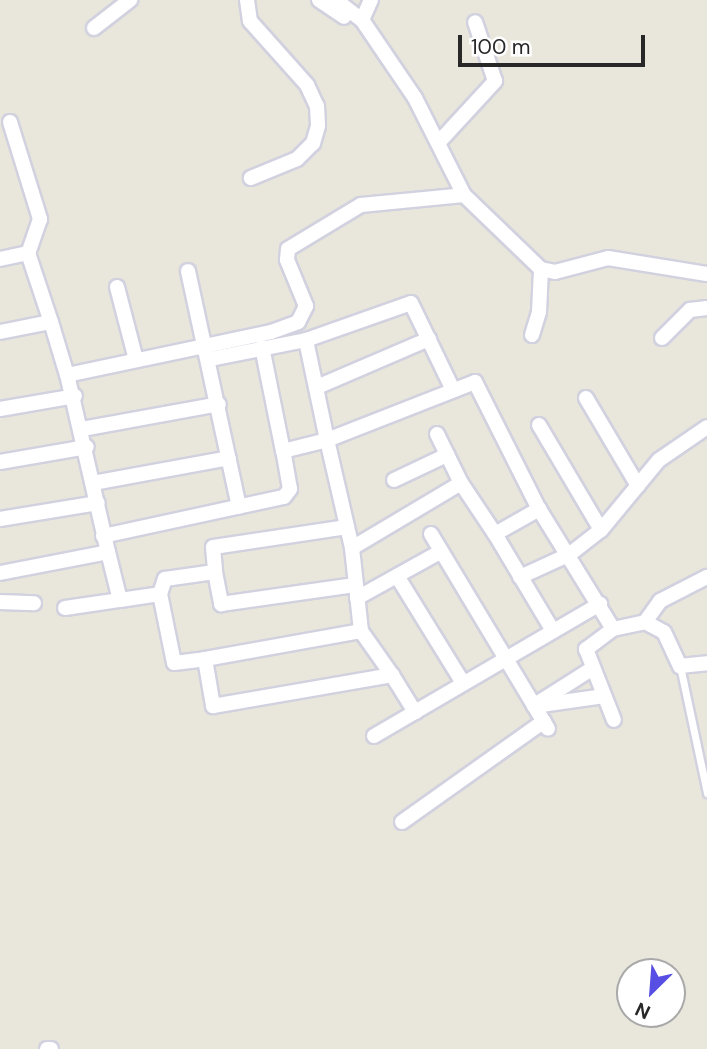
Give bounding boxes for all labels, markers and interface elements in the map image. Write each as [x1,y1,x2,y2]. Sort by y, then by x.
scale bar [462,21,649,65]
text: 100 m [471,33,531,61]
north arrow [616,958,686,1028]
text: N [631,996,654,1025]

